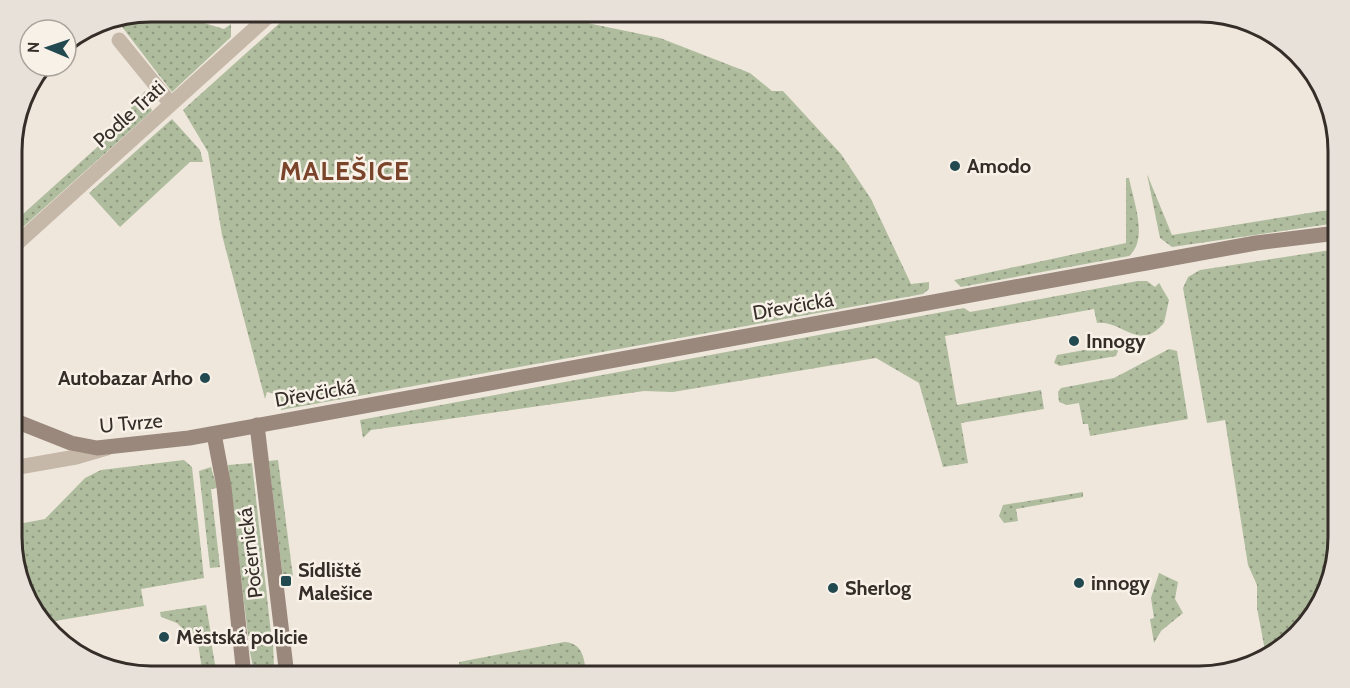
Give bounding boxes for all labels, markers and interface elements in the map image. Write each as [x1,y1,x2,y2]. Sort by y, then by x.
north arrow [18,18,78,78]
text: N [24,42,43,53]
street label: Podle Trati [88,76,170,152]
place label: Amodo [967,154,1031,178]
district label: MALEŠICE [280,155,410,187]
marker: Amodo [948,159,962,173]
street label: Dřevčická [751,287,836,325]
place label: Innogy [1086,329,1146,353]
marker: Innogy [1067,334,1081,348]
place label: Autobazar Arho [58,366,193,390]
marker: Autobazar Arho [198,371,212,385]
street label: Dřevčická [273,374,358,412]
street label: U Tvrze [98,408,164,438]
street label: Počernická [233,506,267,600]
place label: Sídliště Malešice [298,558,373,605]
place label: innogy [1091,571,1150,595]
marker: Sídliště Malešice [279,574,293,588]
place label: Sherlog [845,576,911,600]
marker: innogy [1072,576,1086,590]
marker: Sherlog [826,581,840,595]
place label: Městská policie [176,625,308,649]
marker: Městská policie [157,630,171,644]

